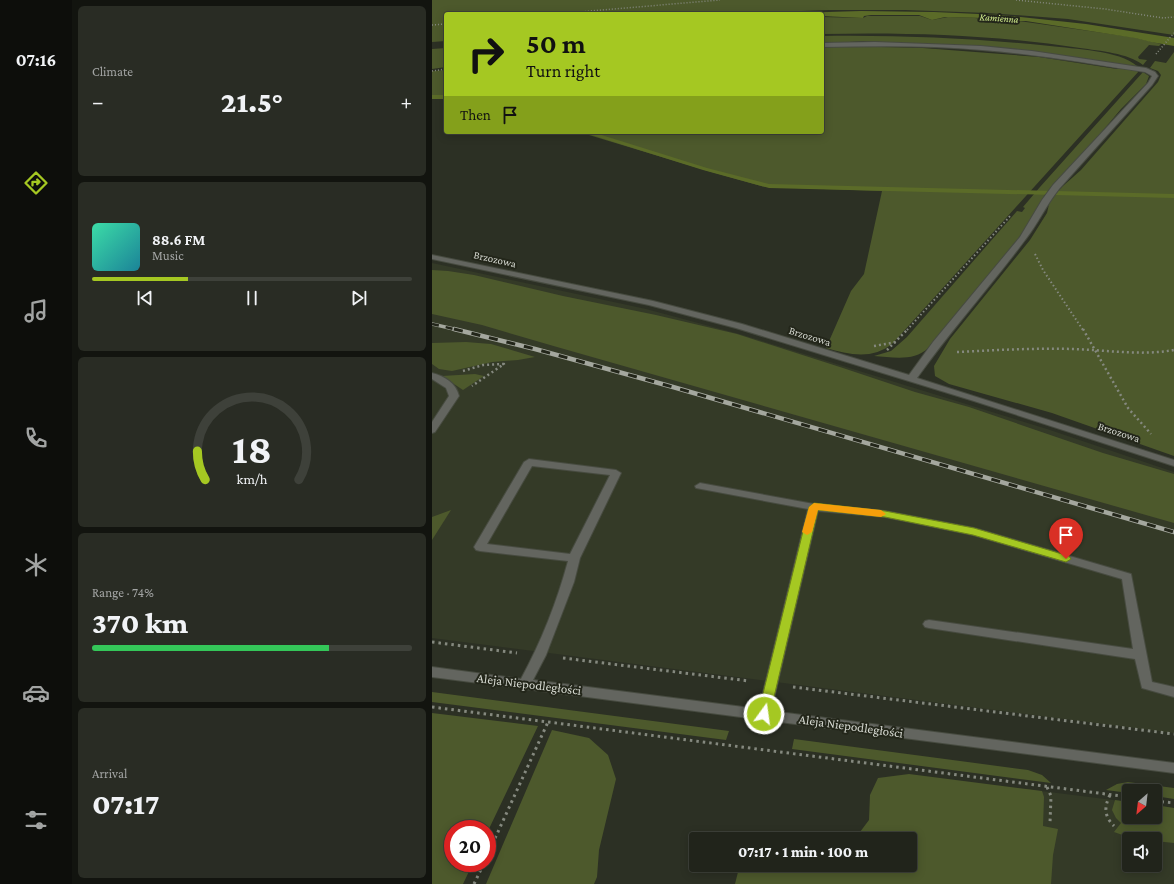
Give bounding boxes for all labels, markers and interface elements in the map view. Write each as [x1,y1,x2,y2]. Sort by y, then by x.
water label: Kamienna [979,11,1019,25]
icon: right [460,28,512,80]
text: 50 m [526,28,586,59]
text: 07:16 [16,50,56,70]
text: Turn right [526,61,600,81]
text: Climate [92,64,133,79]
text: 21.5° [221,85,283,118]
text: − [92,89,104,114]
text: + [400,89,412,114]
icon: arrive [499,104,521,126]
text: Then [460,107,491,123]
icon: directions [22,169,50,197]
text: 88.6 FM [152,232,205,248]
text: Music [152,248,184,263]
street label: Brzozowa [473,248,517,270]
icon: previous [134,287,156,309]
icon: pause [241,287,263,309]
icon: next [348,287,370,309]
icon: music [22,297,50,325]
street label: Brzozowa [788,324,832,348]
street label: Brzozowa [1097,420,1141,444]
icon: phone [22,424,50,452]
text: 18 [232,426,272,472]
text: km/h [237,471,268,487]
pin [1049,518,1083,559]
icon: arrive [1055,524,1077,546]
icon: climate [22,551,50,579]
text: Range · 74% [92,585,154,600]
text: 370 km [92,606,188,639]
street label: Aleja Niepodległości [476,670,583,699]
icon: car [22,679,50,707]
position arrow [743,693,785,735]
street label: Aleja Niepodległości [798,711,905,742]
text: Arrival [92,766,127,781]
north arrow [1122,784,1162,824]
map controls [1122,784,1162,872]
text: 07:17 [92,787,160,820]
icon: filters [22,806,50,834]
speed limit sign: 20 [444,820,496,872]
button: sound [1122,832,1162,872]
text: 07:17 · 1 min · 100 m [738,844,868,860]

